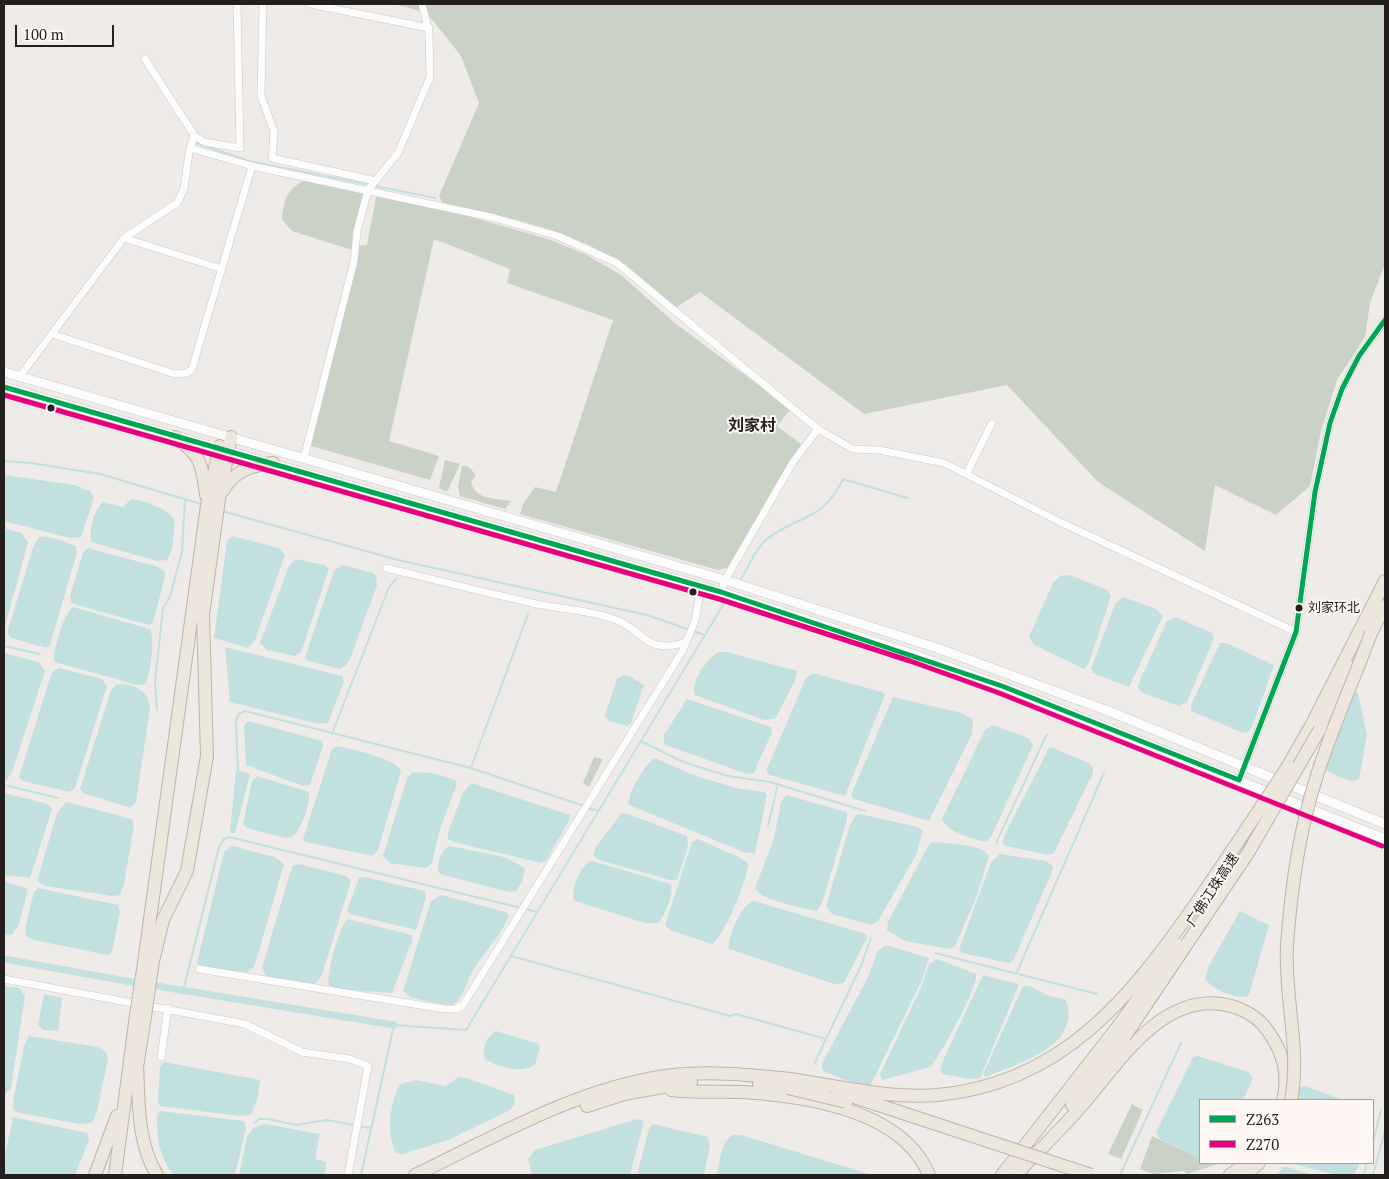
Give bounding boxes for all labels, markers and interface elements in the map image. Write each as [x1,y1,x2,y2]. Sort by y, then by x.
scale bar [18,15,116,47]
text: 100 m [23,24,64,44]
unlabelled marker [46,403,56,413]
district label: 刘家村 [728,416,776,436]
unlabelled marker [688,587,698,597]
place label: 刘家环北 [1308,600,1360,616]
marker: 刘家环北 [1294,603,1304,613]
street label: 广佛江珠高速 [1183,850,1243,930]
legend [1199,1099,1374,1164]
text: Z263 [1246,1109,1279,1129]
text: Z270 [1246,1134,1279,1154]

